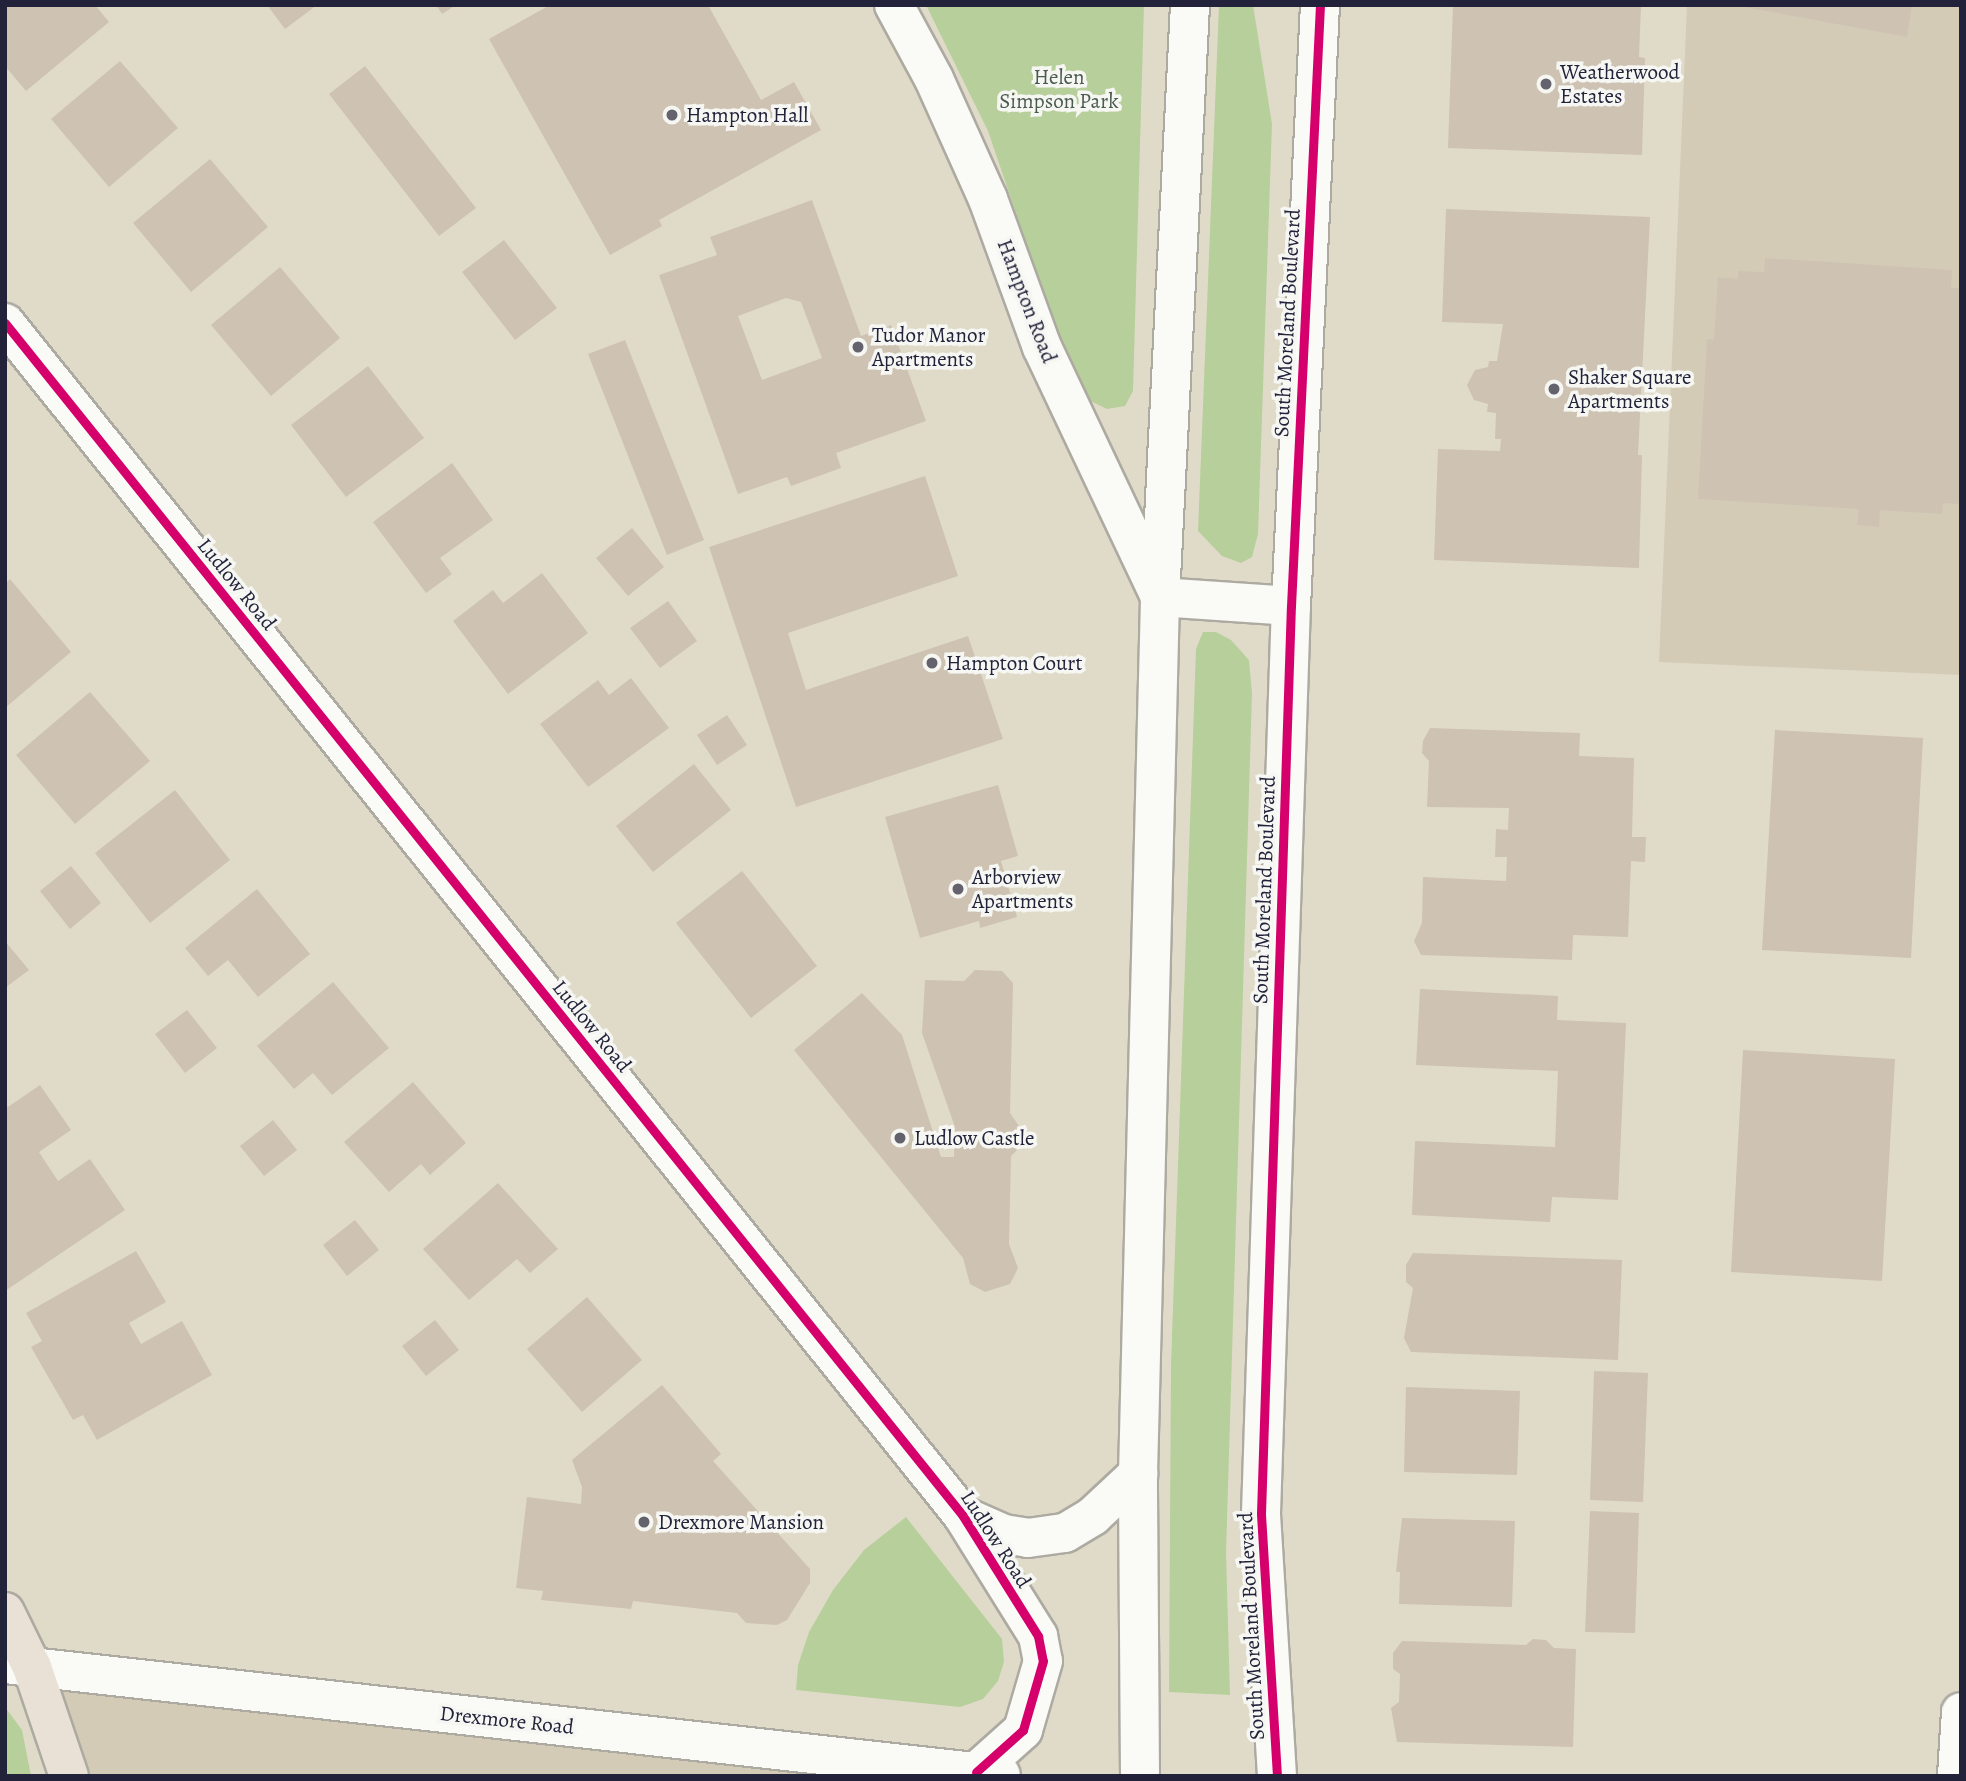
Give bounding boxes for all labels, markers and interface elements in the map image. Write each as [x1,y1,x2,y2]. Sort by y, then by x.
place label: Weatherwood Estates [1560,59,1680,109]
park label: Helen Simpson Park [999,64,1119,114]
marker: Weatherwood Estates [1538,76,1554,92]
place label: Hampton Hall [686,102,808,128]
marker: Hampton Hall [664,107,680,123]
street label: South Moreland Boulevard [1268,208,1306,438]
street label: Hampton Road [992,236,1062,366]
place label: Tudor Manor Apartments [872,322,986,372]
marker: Tudor Manor Apartments [850,339,866,355]
place label: Shaker Square Apartments [1568,364,1691,414]
marker: Shaker Square Apartments [1546,381,1562,397]
street label: Ludlow Road [192,533,282,635]
place label: Hampton Court [946,650,1082,676]
marker: Hampton Court [924,655,940,671]
street label: South Moreland Boulevard [1247,775,1281,1005]
place label: Arborview Apartments [972,864,1073,914]
marker: Arborview Apartments [950,881,966,897]
street label: Ludlow Road [547,975,637,1077]
place label: Ludlow Castle [914,1125,1034,1151]
marker: Ludlow Castle [892,1130,908,1146]
street label: Ludlow Road [955,1486,1037,1592]
place label: Drexmore Mansion [658,1509,824,1535]
street label: South Moreland Boulevard [1232,1511,1270,1741]
marker: Drexmore Mansion [636,1514,652,1530]
street label: Drexmore Road [439,1700,575,1740]

